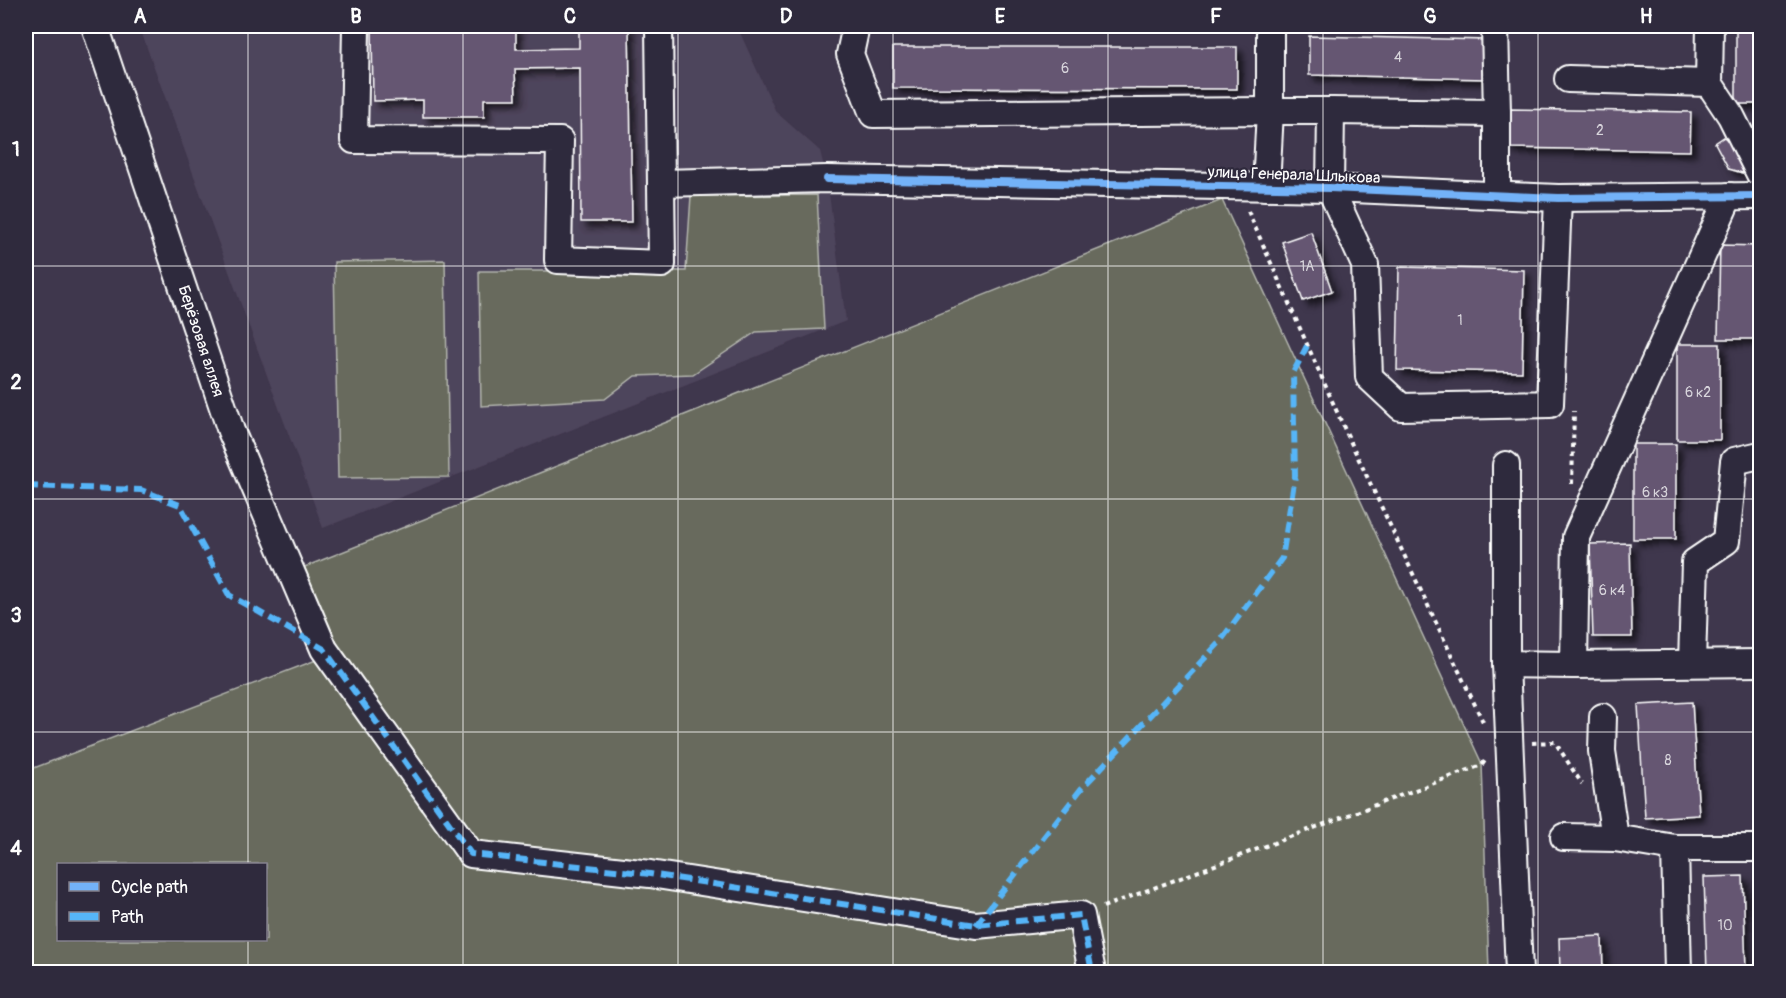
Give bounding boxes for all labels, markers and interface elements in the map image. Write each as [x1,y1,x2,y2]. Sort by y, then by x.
text: A [134,4,147,29]
text: B [350,4,362,29]
text: C [564,4,576,29]
text: D [780,4,793,29]
text: E [995,4,1006,29]
text: F [1210,4,1222,29]
text: G [1423,4,1437,29]
text: H [1640,4,1653,29]
house number: 4 [1394,49,1402,66]
house number: 6 [1061,60,1069,77]
house number: 2 [1596,122,1604,139]
text: 1 [12,137,20,162]
street label: улица Генерала Шлыкова [1206,162,1381,188]
house number: 1А [1300,258,1314,275]
street label: Берёзовая аллея [174,283,228,399]
house number: 1 [1457,312,1463,329]
text: 2 [10,370,22,395]
house number: 6 к2 [1685,384,1711,401]
house number: 6 к3 [1642,484,1668,501]
house number: 6 к4 [1599,582,1625,599]
text: 3 [10,603,22,628]
house number: 8 [1664,752,1672,769]
text: 4 [10,836,22,861]
legend [57,863,267,941]
text: Cycle path [111,876,188,899]
text: Path [111,906,144,929]
house number: 10 [1717,917,1733,934]

